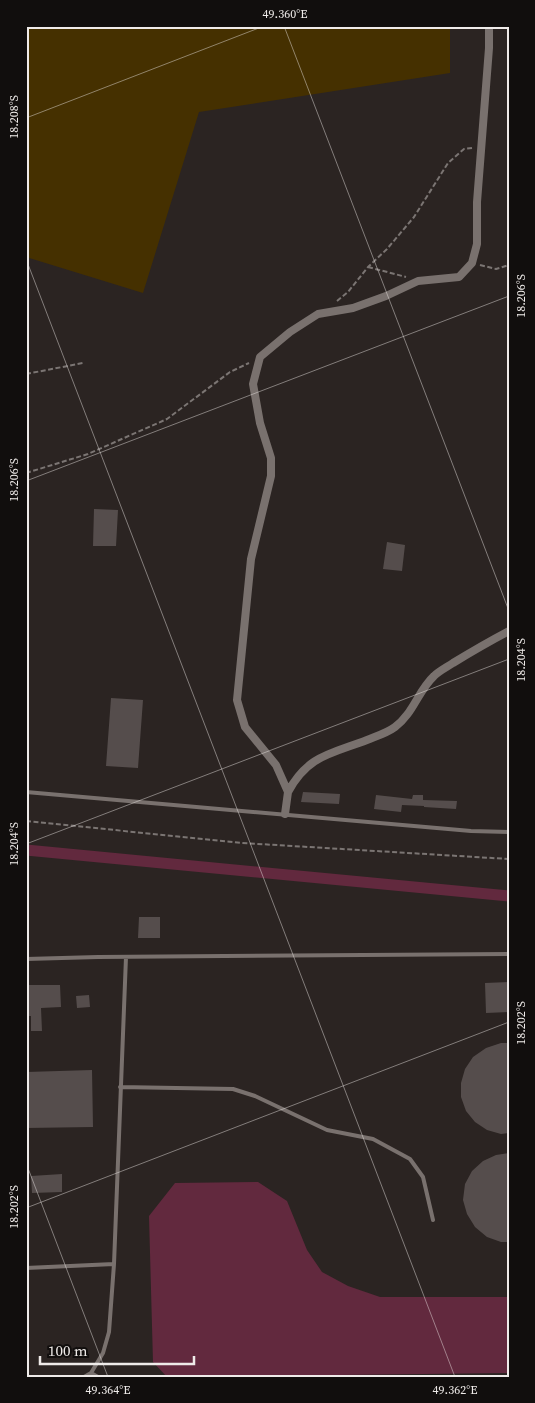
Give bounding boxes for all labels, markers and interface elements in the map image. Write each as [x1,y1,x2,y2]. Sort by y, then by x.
text: 49.360°E [263,6,307,22]
text: 18.208°S [6,95,22,139]
text: 18.206°S [513,274,529,318]
text: 18.206°S [6,458,22,502]
text: 18.204°S [513,638,529,682]
text: 18.204°S [6,822,22,866]
text: 18.202°S [513,1001,529,1045]
text: 18.202°S [6,1185,22,1229]
scale bar [40,1333,194,1365]
text: 100 m [48,1340,88,1361]
text: 49.364°E [86,1382,130,1398]
text: 49.362°E [433,1382,477,1398]

